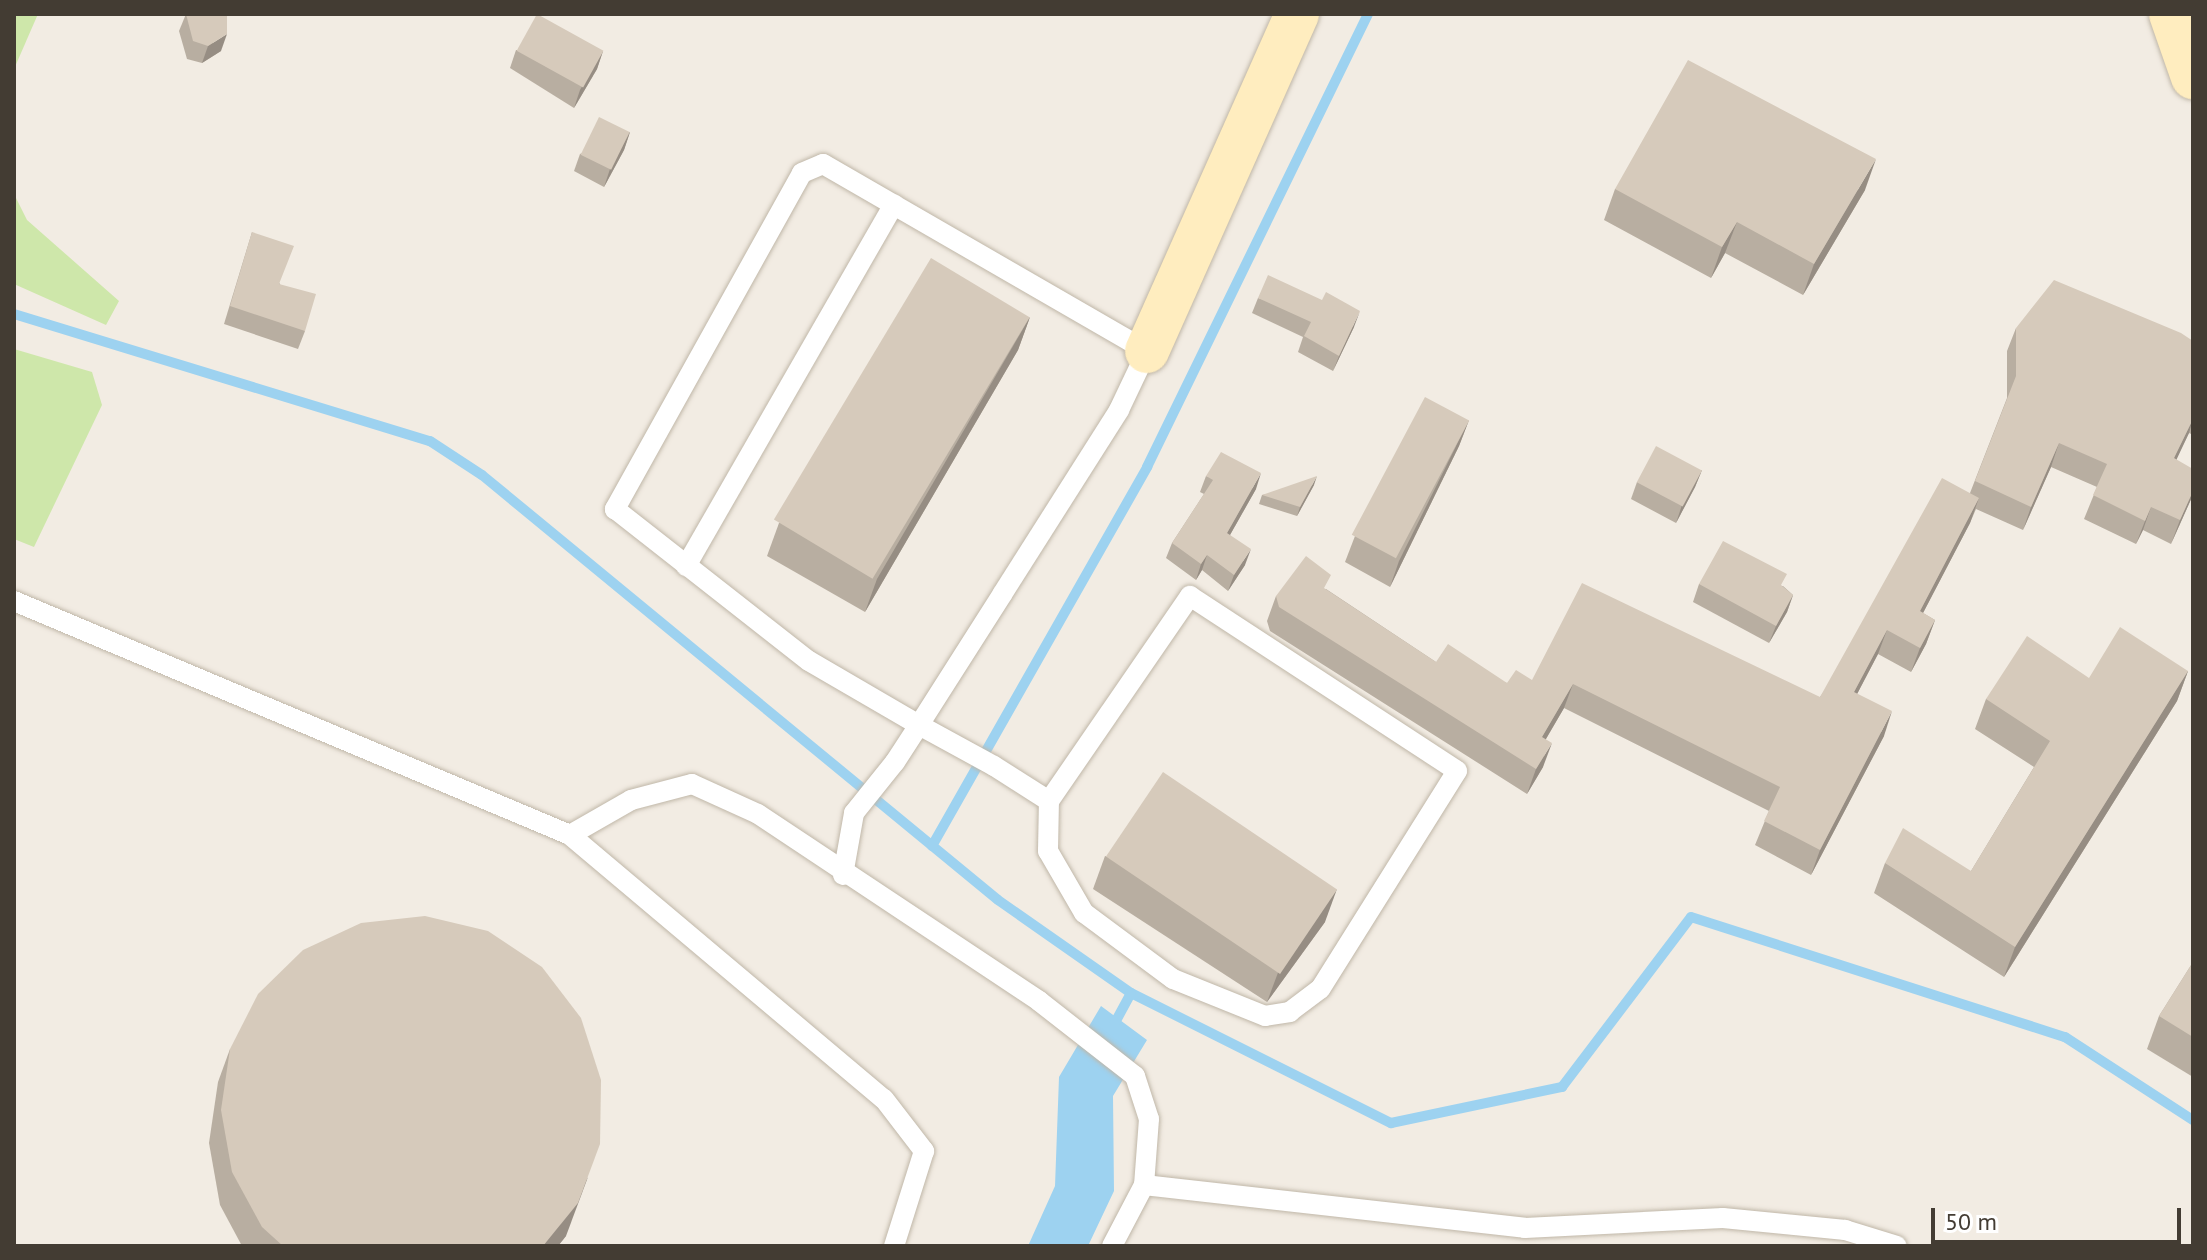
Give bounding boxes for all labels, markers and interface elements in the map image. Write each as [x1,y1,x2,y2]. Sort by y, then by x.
scale bar [1935,1192,2185,1242]
text: 50 m [1945,1206,1997,1237]

